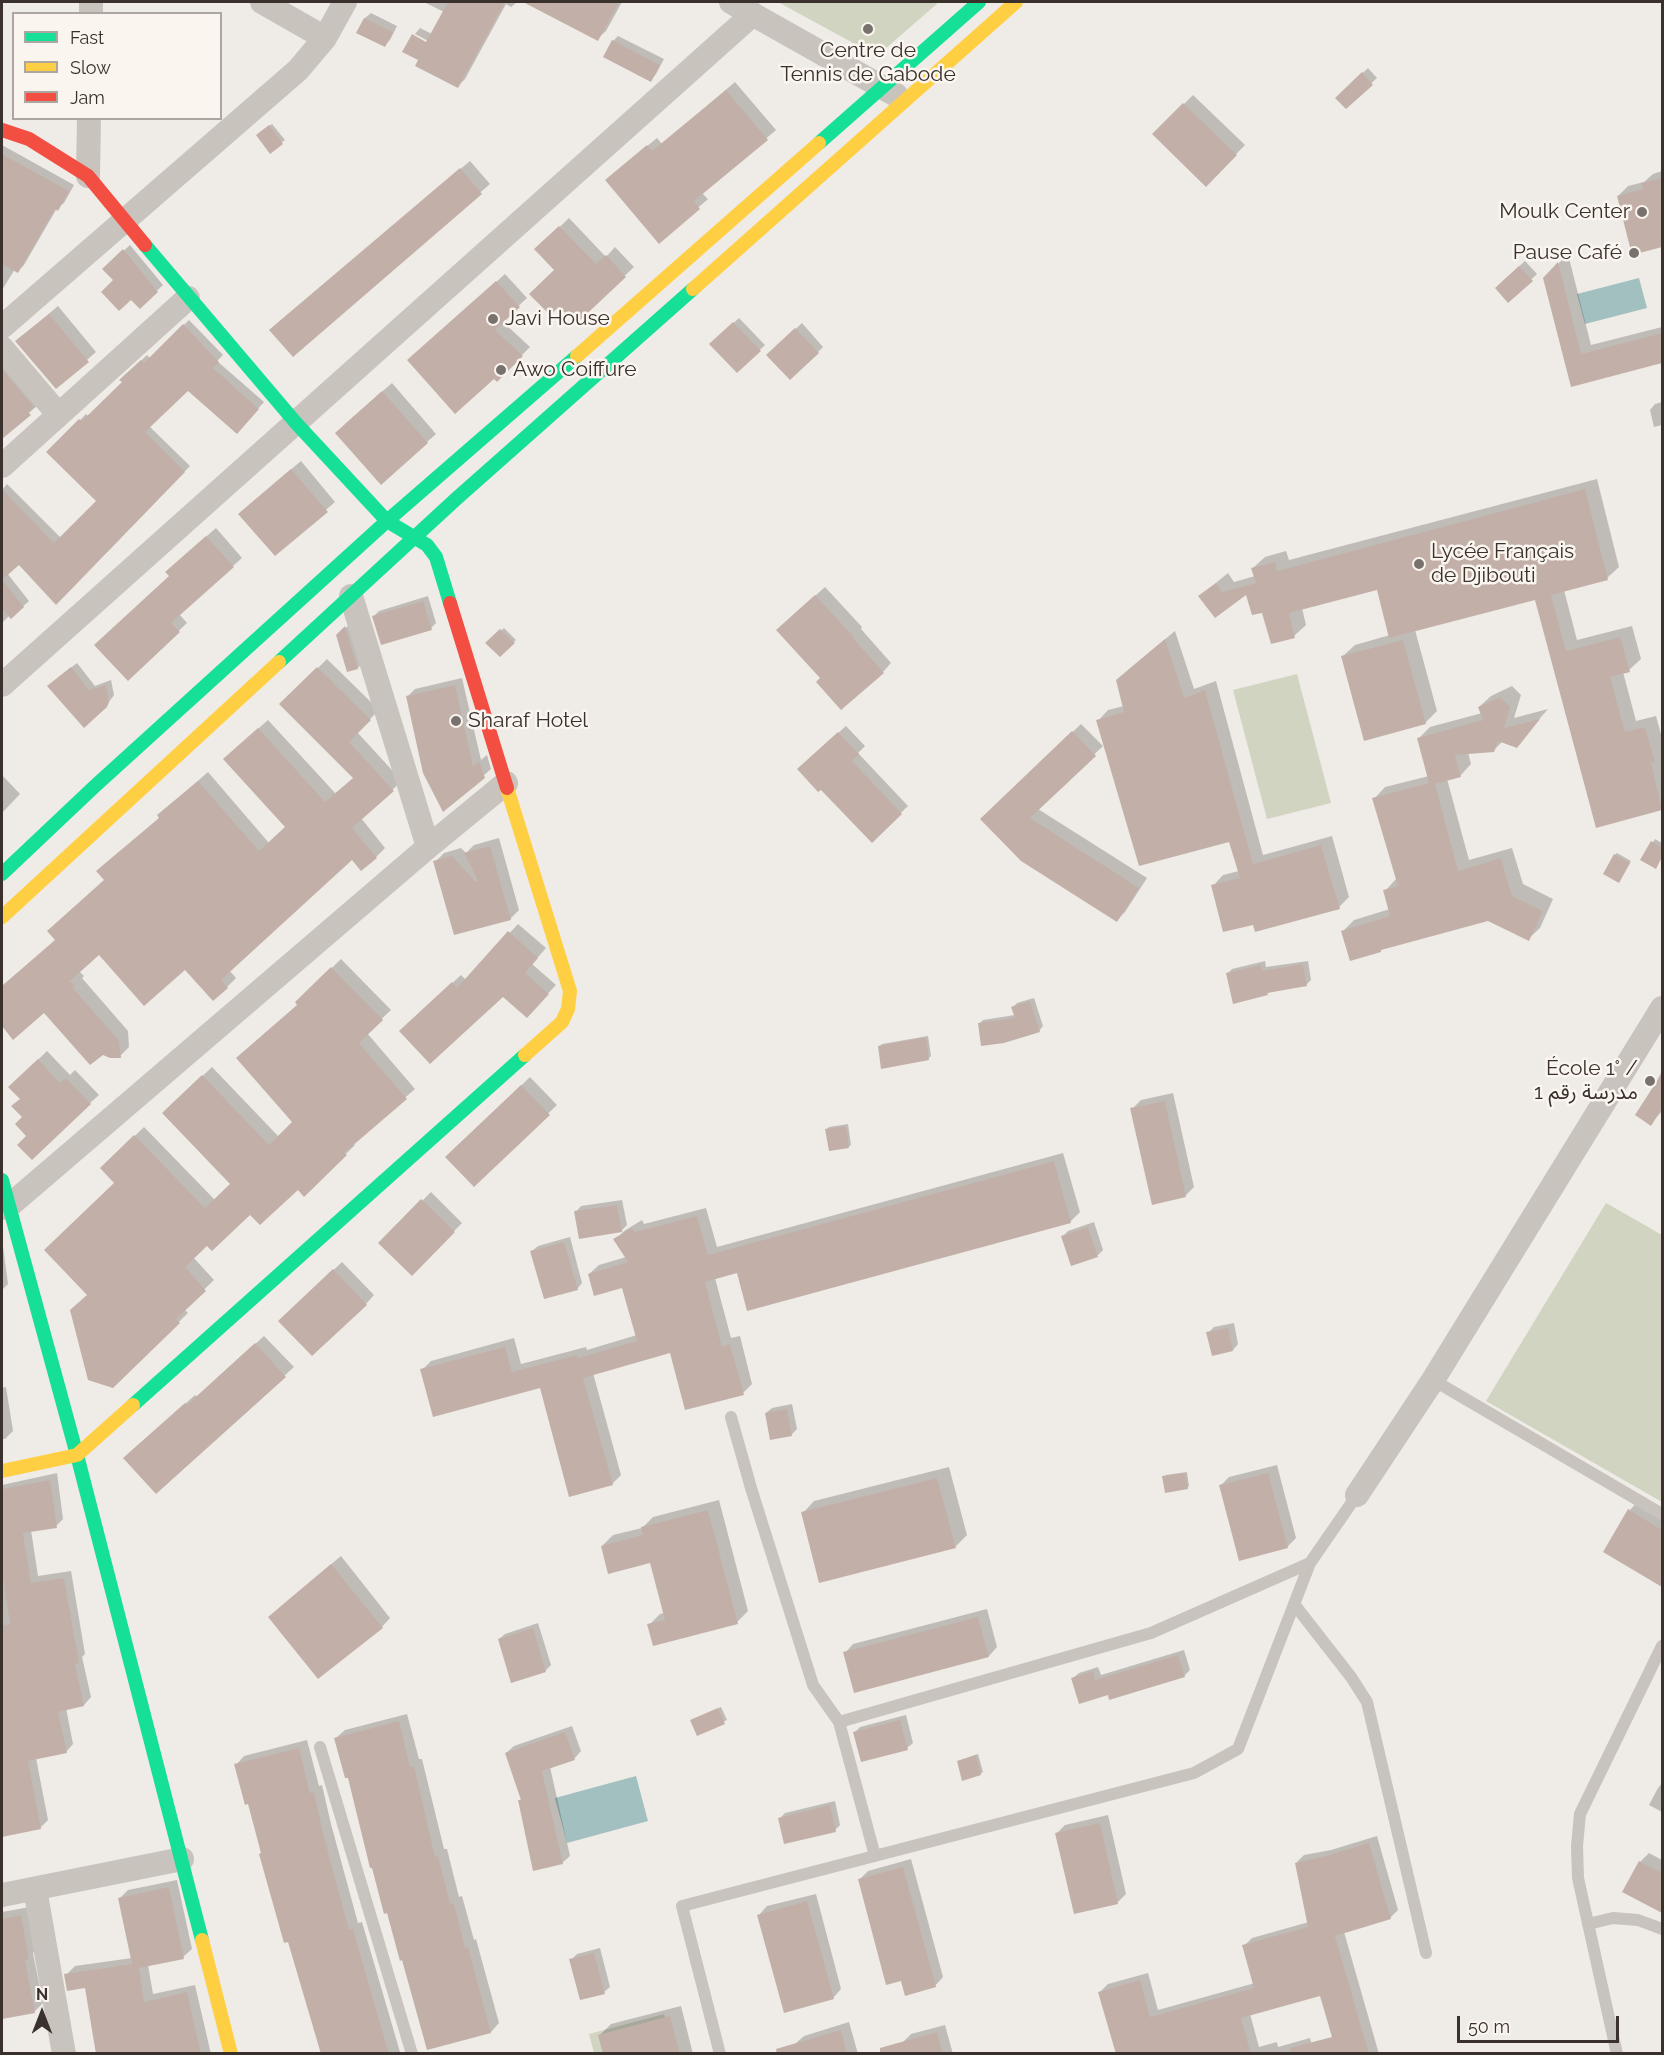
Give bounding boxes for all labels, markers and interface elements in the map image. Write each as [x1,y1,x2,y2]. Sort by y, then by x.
legend [12,12,222,120]
marker: Centre de Tennis de Gabode [861,22,875,36]
text: Fast [70,27,104,48]
place label: Centre de Tennis de Gabode [780,38,956,88]
text: Slow [70,57,111,78]
text: Jam [70,87,105,108]
place label: Moulk Center [1499,199,1630,225]
marker: Moulk Center [1635,205,1649,219]
place label: Pause Café [1513,240,1622,266]
marker: Pause Café [1627,246,1641,260]
place label: Javi House [505,306,610,332]
marker: Javi House [486,312,500,326]
place label: Awo Coiffure [513,357,637,383]
marker: Awo Coiffure [494,363,508,377]
place label: Lycée Français de Djibouti [1431,539,1574,589]
marker: Lycée Français de Djibouti [1412,557,1426,571]
place label: Sharaf Hotel [468,708,588,734]
marker: Sharaf Hotel [449,714,463,728]
place label: École 1° / مدرسة رقم 1 [1534,1056,1638,1106]
marker: École 1° / مدرسة رقم 1 [1643,1074,1657,1088]
north arrow [12,1983,72,2043]
text: N [36,1985,48,2004]
scale bar [1460,2004,1622,2042]
text: 50 m [1468,2016,1510,2037]

